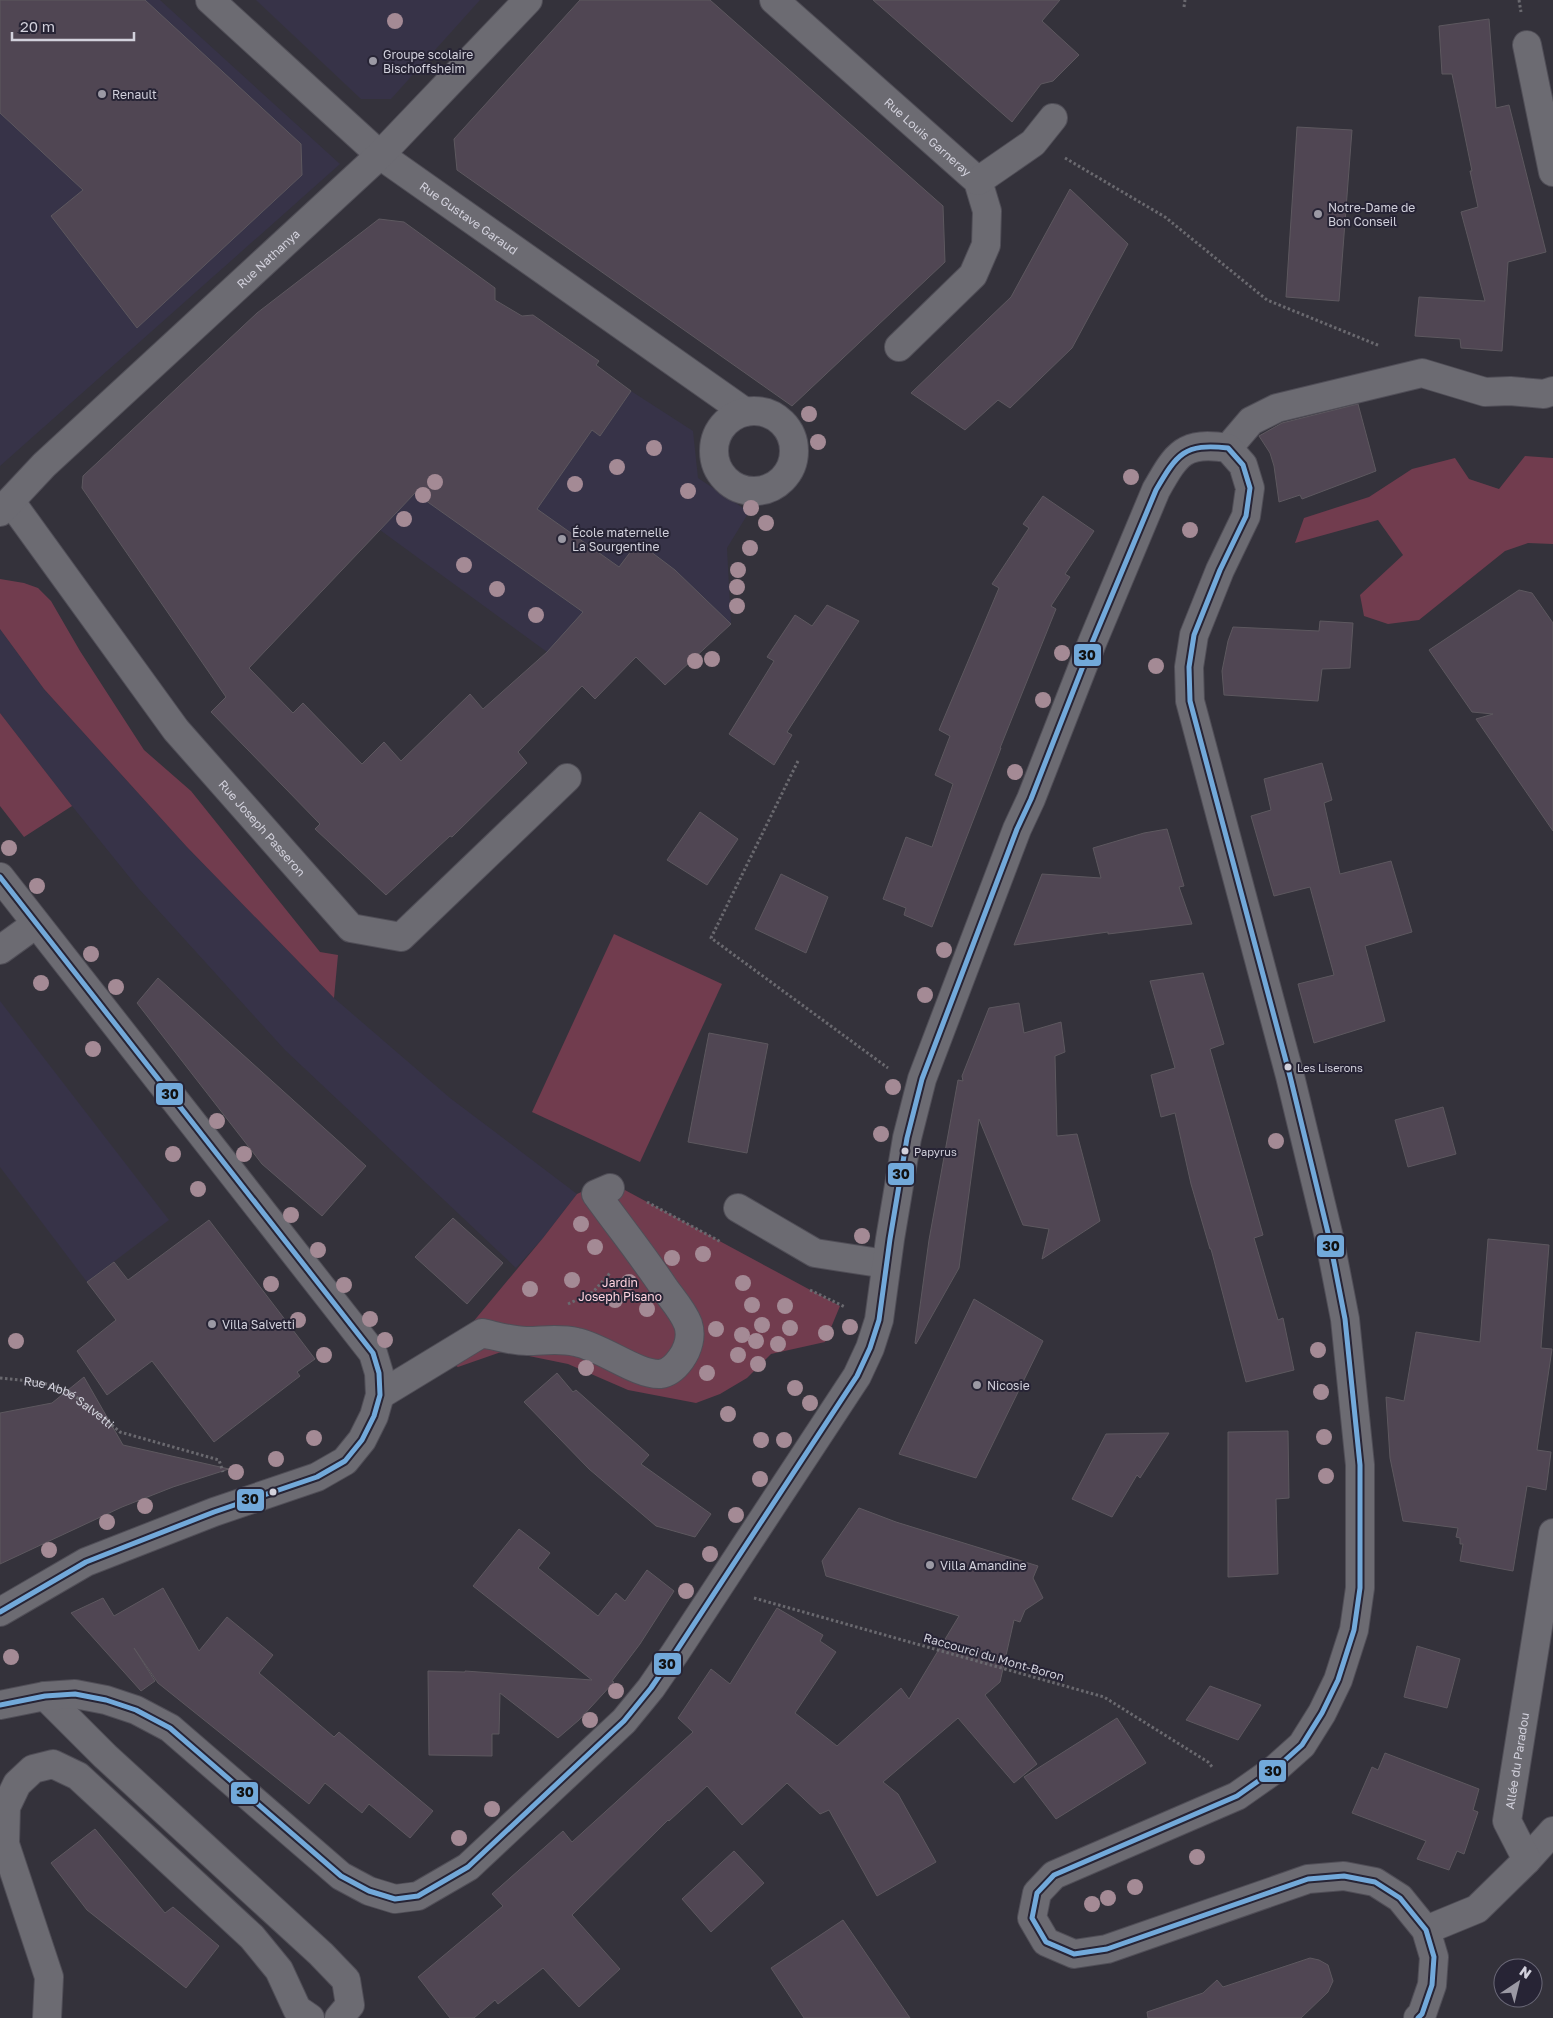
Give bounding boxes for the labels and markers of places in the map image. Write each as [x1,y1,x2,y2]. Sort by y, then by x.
place label: Groupe scolaire Bischoffsheim [383,47,473,76]
marker: Groupe scolaire Bischoffsheim [367,55,379,67]
place label: Renault [112,87,157,102]
marker: Renault [96,88,108,100]
place label: Notre-Dame de Bon Conseil [1328,200,1415,229]
marker: Notre-Dame de Bon Conseil [1312,208,1324,220]
place label: École maternelle La Sourgentine [572,525,669,554]
marker: École maternelle La Sourgentine [556,533,568,545]
place label: Les Liserons [1297,1061,1363,1074]
marker: Les Liserons [1283,1062,1293,1072]
place label: Papyrus [914,1145,957,1158]
marker: Papyrus [900,1146,910,1156]
place label: Villa Salvetti [222,1317,295,1332]
marker: Villa Salvetti [206,1318,218,1330]
place label: Nicosie [987,1378,1030,1393]
marker: Nicosie [971,1379,983,1391]
unlabelled marker [268,1487,278,1497]
place label: Villa Amandine [940,1558,1027,1573]
marker: Villa Amandine [924,1559,936,1571]

